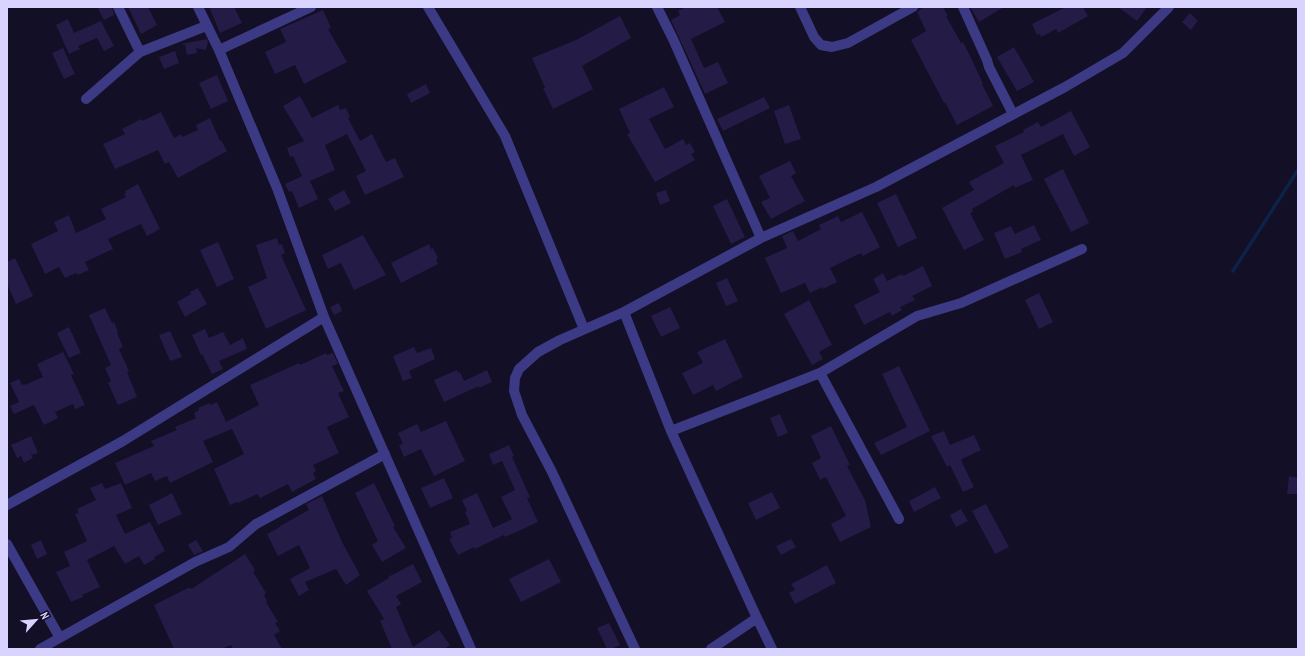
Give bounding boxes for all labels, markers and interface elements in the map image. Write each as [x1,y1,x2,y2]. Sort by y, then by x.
north arrow [16,600,56,640]
text: N [37,610,53,621]

